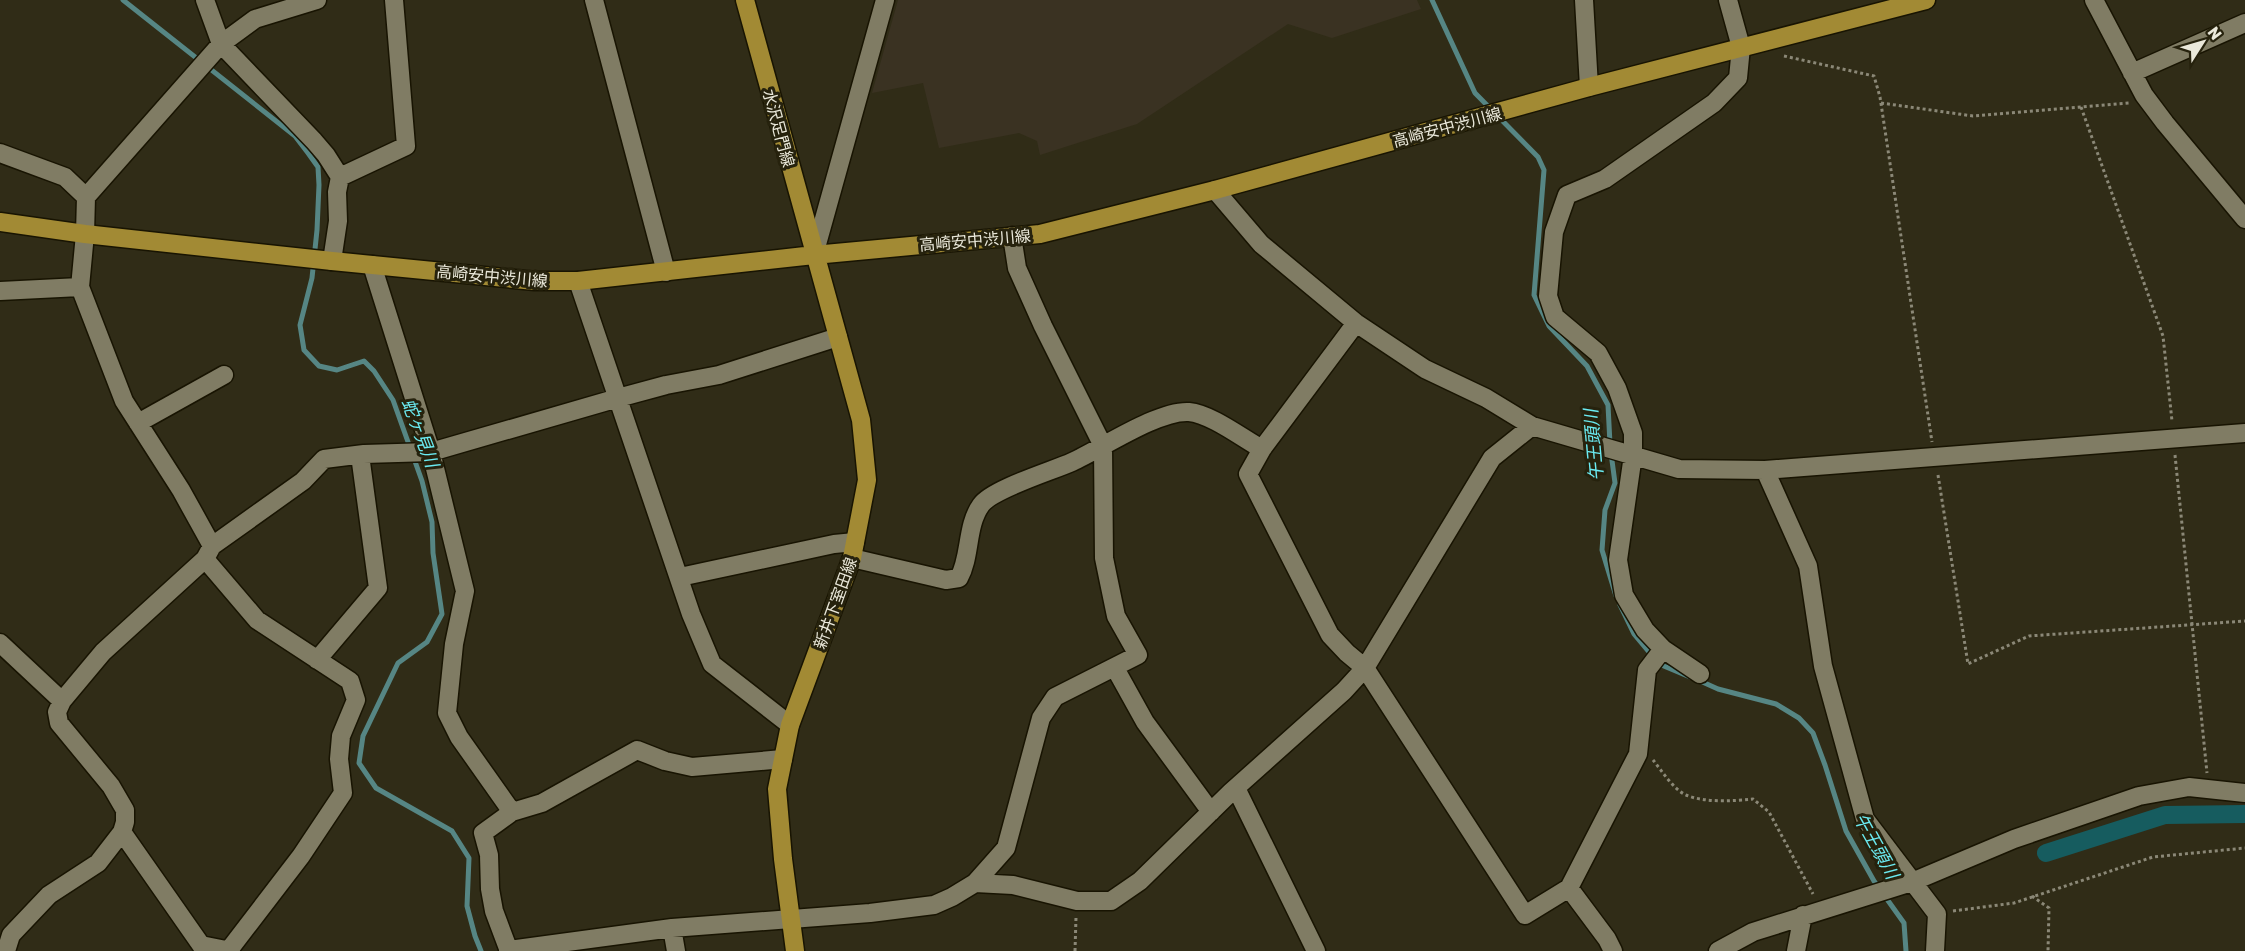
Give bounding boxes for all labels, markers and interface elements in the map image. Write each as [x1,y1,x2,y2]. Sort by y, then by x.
north arrow [2173,12,2233,72]
text: N [2204,23,2226,44]
street label: 水沢足門線 [759,87,798,169]
street label: 高崎安中渋川線 [1391,104,1504,151]
street label: 高崎安中渋川線 [918,226,1032,255]
street label: 高崎安中渋川線 [435,262,549,291]
water label: 蛇ヶ見川 [397,395,444,472]
water label: 午王頭川 [1580,406,1608,482]
street label: 新井下室田線 [810,555,861,652]
water label: 午王頭川 [1849,809,1904,885]

